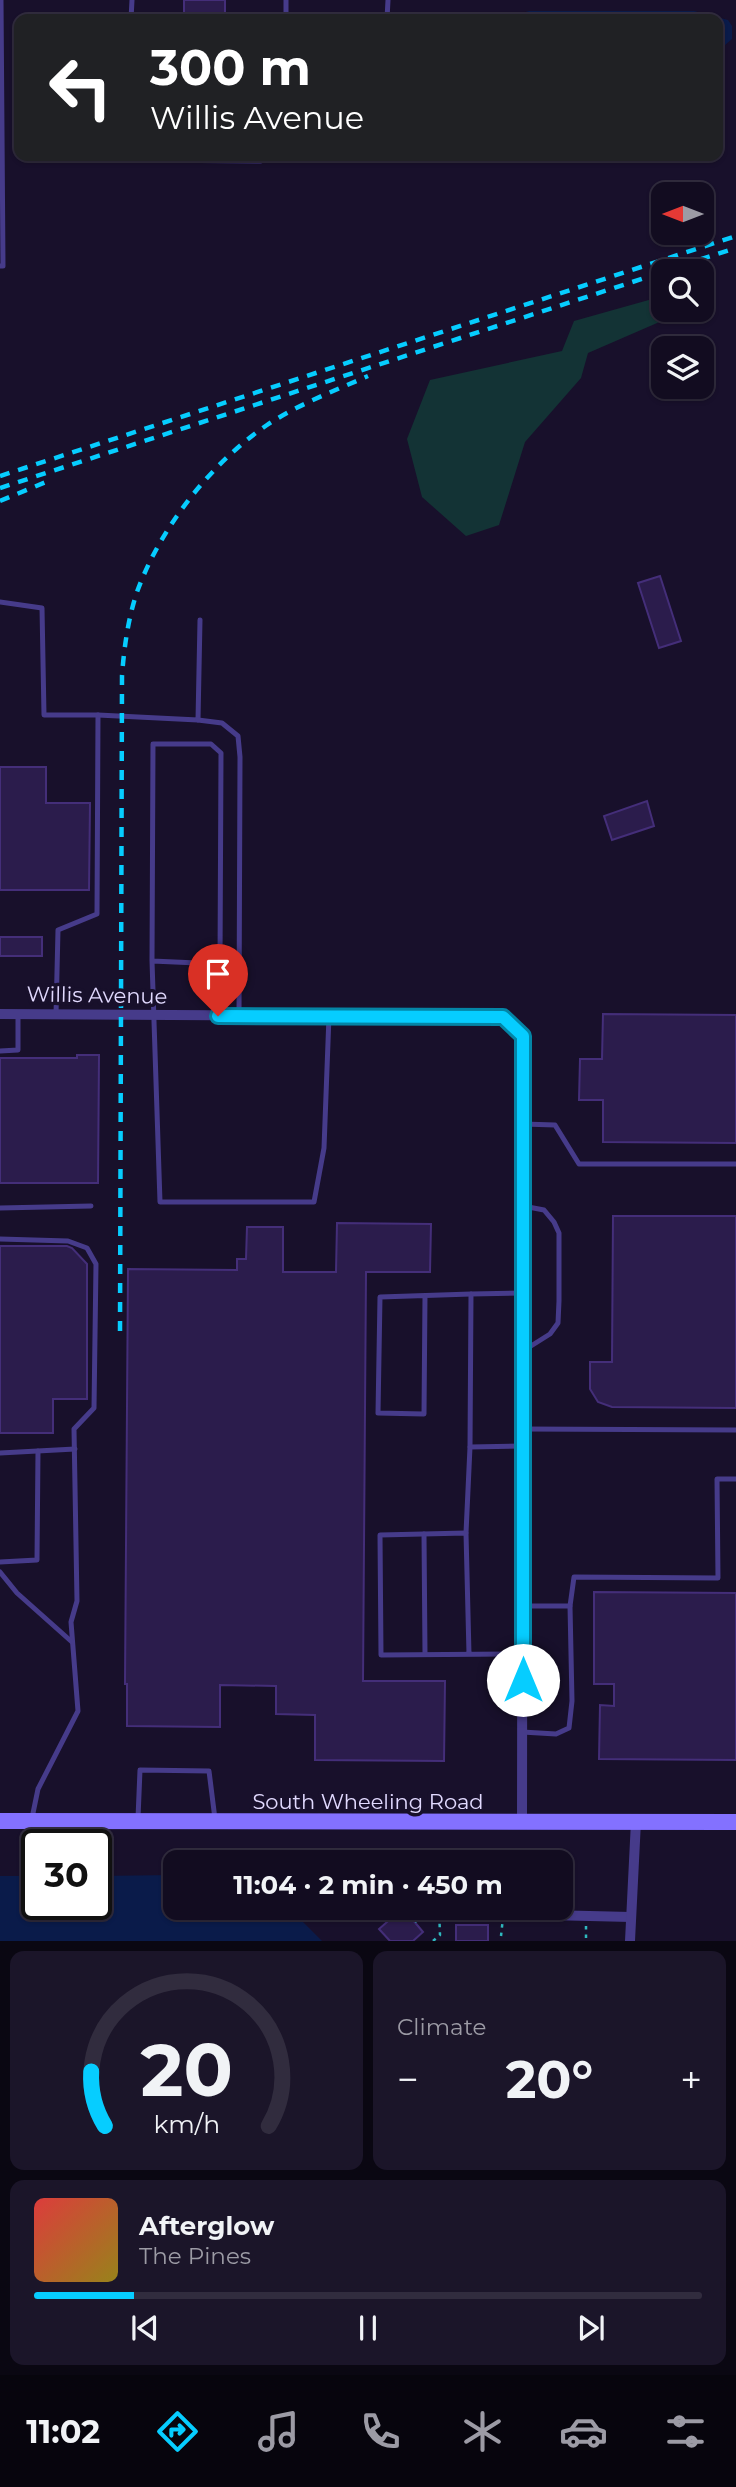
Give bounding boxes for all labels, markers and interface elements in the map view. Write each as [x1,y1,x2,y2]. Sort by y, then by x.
text: 300 m [150,38,311,97]
icon: left [35,42,126,133]
text: Willis Avenue [150,98,364,137]
north arrow [651,182,714,245]
map controls [651,182,714,399]
button: search [651,259,714,322]
button: layers [651,336,714,399]
pin [188,944,248,1016]
icon: arrive [199,955,237,993]
street label: Willis Avenue [27,981,167,1009]
position arrow [486,1643,560,1717]
street label: South Wheeling Road [252,1789,484,1814]
speed limit sign: 30 [21,1829,112,1920]
text: 11:04 · 2 min · 450 m [233,1869,503,1901]
text: Climate [397,2013,486,2041]
text: 20 [140,2027,233,2115]
text: 20° [506,2048,593,2111]
text: − [397,2056,419,2103]
text: + [680,2056,702,2103]
text: km/h [153,2109,220,2139]
text: Afterglow [139,2210,274,2242]
text: The Pines [139,2242,251,2270]
icon: previous [126,2309,164,2347]
icon: pause [349,2309,387,2347]
icon: next [572,2309,610,2347]
icon: directions [153,2407,202,2456]
icon: music [254,2407,303,2456]
icon: phone [356,2407,405,2456]
icon: climate [458,2407,507,2456]
icon: car [559,2407,608,2456]
icon: filters [661,2407,710,2456]
text: 11:02 [26,2412,100,2451]

